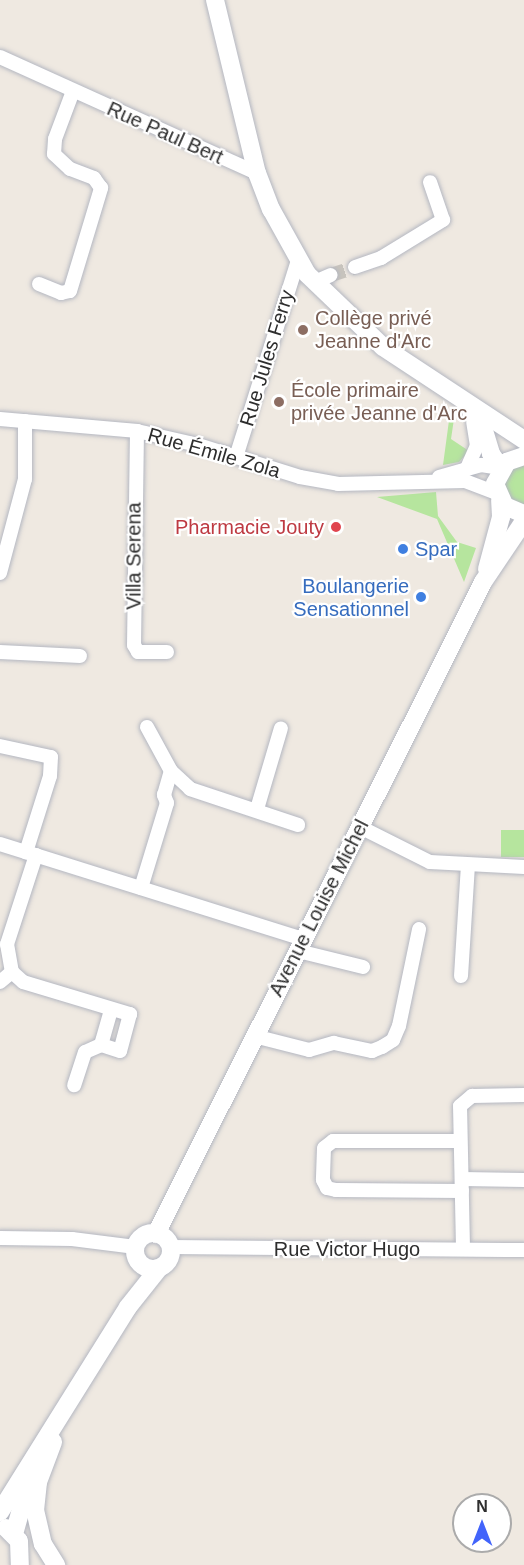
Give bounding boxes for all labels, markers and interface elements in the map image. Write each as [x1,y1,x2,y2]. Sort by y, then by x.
street label: Rue Paul Bert [103,97,227,169]
street label: Rue Jules Ferry [235,287,299,429]
place label: Collège privé Jeanne d'Arc [315,306,432,353]
marker: Collège privé Jeanne d'Arc [296,323,310,337]
place label: École primaire privée Jeanne d'Arc [291,378,467,425]
marker: École primaire privée Jeanne d'Arc [272,395,286,409]
street label: Rue Émile Zola [145,423,283,483]
street label: Villa Serena [122,502,146,610]
place label: Pharmacie Jouty [175,515,324,539]
marker: Pharmacie Jouty [329,520,343,534]
place label: Spar [415,537,457,561]
marker: Spar [396,542,410,556]
place label: Boulangerie Sensationnel [293,574,409,621]
marker: Boulangerie Sensationnel [414,590,428,604]
street label: Avenue Louise Michel [264,816,374,1000]
street label: Rue Victor Hugo [274,1237,420,1261]
north arrow [452,1493,512,1553]
text: N [476,1498,488,1515]

